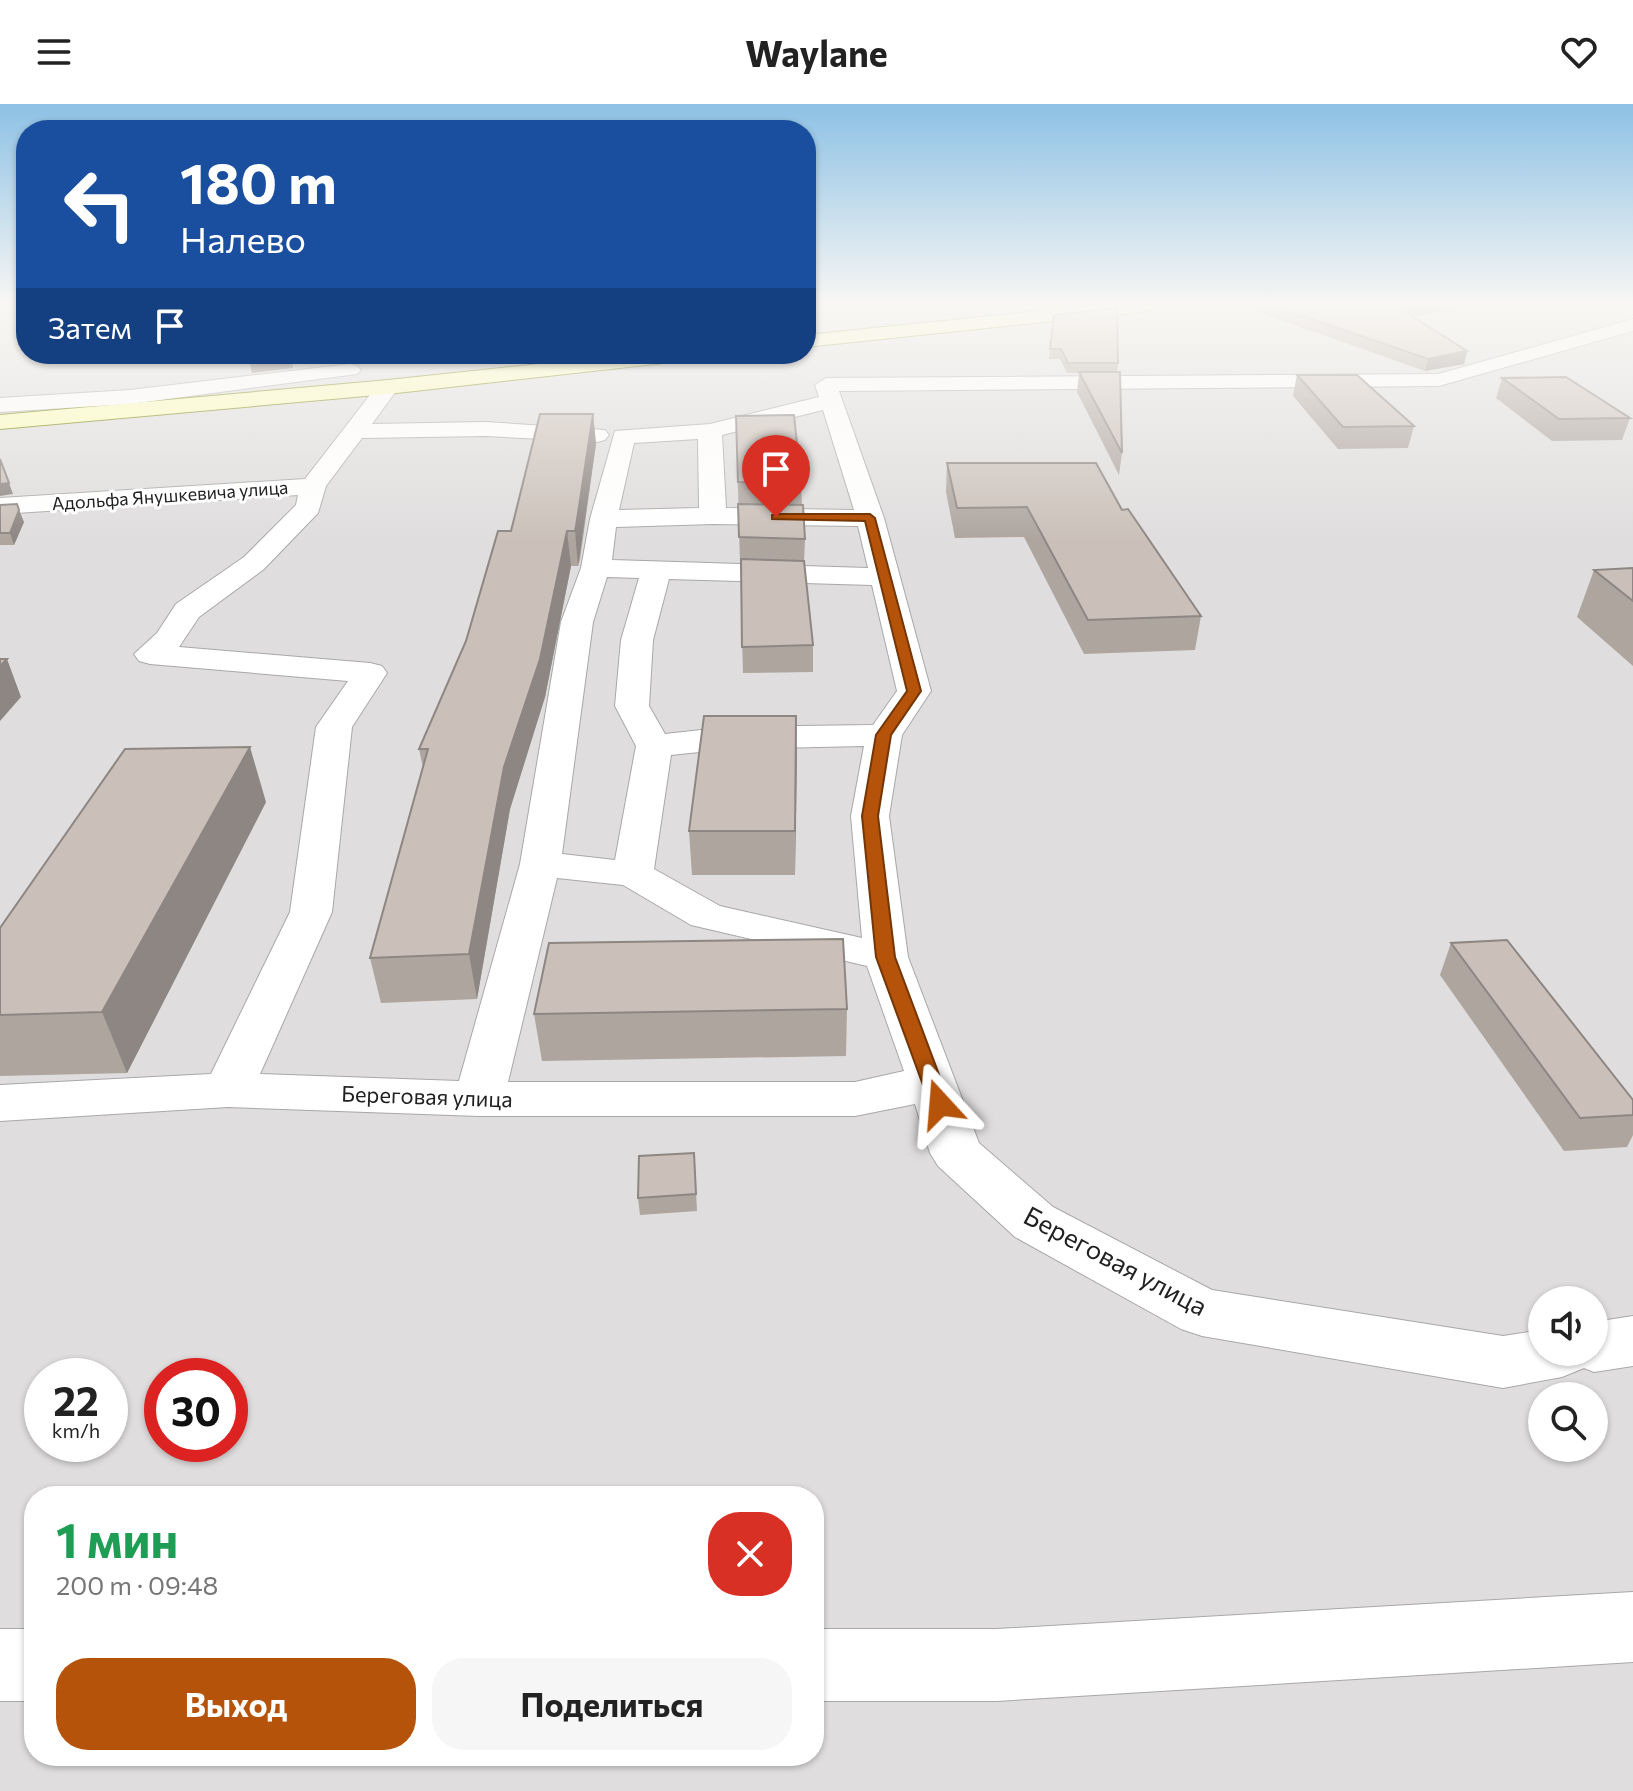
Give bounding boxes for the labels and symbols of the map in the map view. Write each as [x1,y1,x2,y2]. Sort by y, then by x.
pin [742,435,810,517]
street label: Адольфа Янушкевича улица [51,476,289,514]
position arrow [898,1062,982,1146]
street label: Береговая улица [341,1080,513,1112]
street label: Береговая улица [1019,1199,1213,1321]
speed limit sign: 30 [144,1358,248,1462]

